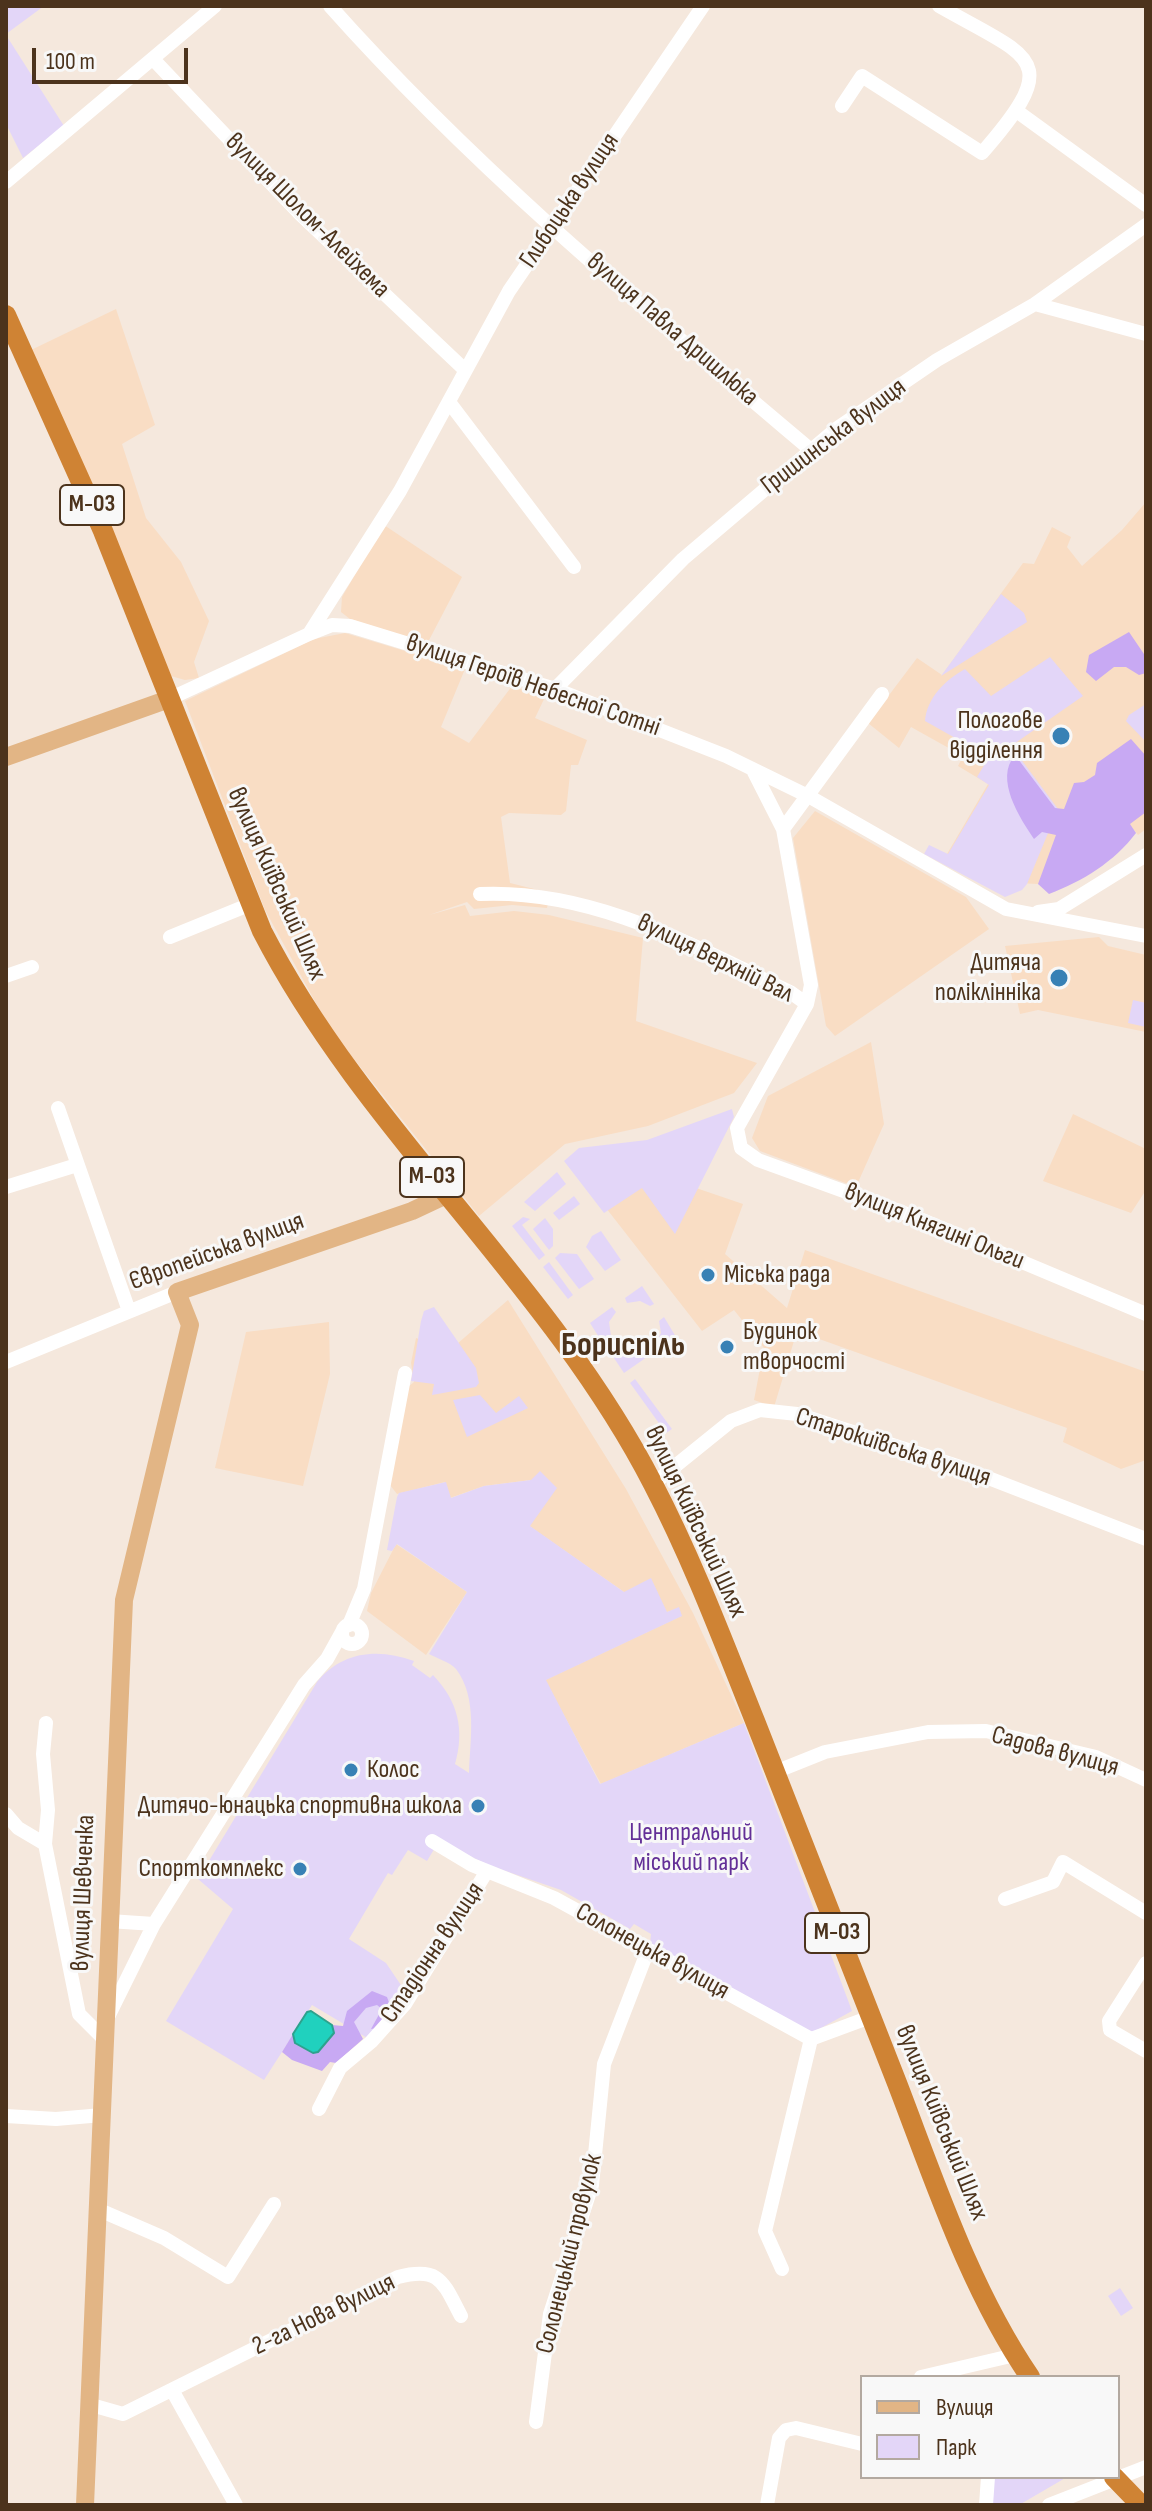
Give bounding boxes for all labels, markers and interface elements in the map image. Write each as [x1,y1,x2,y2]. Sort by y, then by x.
scale bar [36,32,192,82]
text: 100 m [46,47,95,76]
street label: вулиця Шолом-Алейхема [218,127,396,305]
street label: Глибоцька вулиця [513,128,627,274]
street label: вулиця Павла Дришлюка [580,247,764,413]
street label: Гришинська вулиця [755,372,913,502]
road number: М-03 [60,485,124,525]
street label: вулиця Героїв Небесної Сотні [402,628,664,744]
place label: Пологове відділення [949,705,1043,766]
marker: Пологове відділення [1050,725,1072,747]
street label: вулиця Київський Шлях [220,783,332,985]
street label: вулиця Верхній Вал [632,908,798,1010]
place label: Дитяча поліклінніка [935,947,1041,1008]
marker: Дитяча поліклінніка [1048,967,1070,989]
road number: М-03 [400,1157,464,1197]
street label: вулиця Княгині Ольги [839,1177,1029,1277]
street label: Європейська вулиця [126,1206,308,1298]
place label: Міська рада [724,1259,830,1291]
marker: Міська рада [699,1266,717,1284]
place label: Будинок творчості [743,1316,845,1378]
district label: Бориспіль [561,1326,685,1366]
marker: Будинок творчості [718,1338,736,1356]
street label: Старокиївська вулиця [791,1402,995,1494]
street label: вулиця Київський Шлях [637,1421,753,1623]
street label: Садова вулиця [988,1720,1122,1784]
place label: Колос [367,1754,420,1786]
marker: Колос [342,1761,360,1779]
place label: Дитячо-юнацька спортивна школа [138,1790,462,1822]
marker: Дитячо-юнацька спортивна школа [469,1797,487,1815]
street label: вулиця Шевченка [66,1814,102,1972]
park label: Центральний міський парк [629,1817,753,1878]
place label: Спорткомплекс [138,1853,284,1885]
marker: Спорткомплекс [291,1860,309,1878]
street label: Стадіонна вулиця [374,1877,492,2029]
street label: Солонецька вулиця [569,1897,735,2007]
road number: М-03 [805,1913,869,1953]
street label: вулиця Київський Шлях [888,2021,994,2225]
street label: Солонецький провулок [530,2151,610,2357]
street label: 2-га Нова вулиця [248,2267,400,2363]
legend [860,2375,1120,2479]
text: Вулиця [936,2393,994,2422]
text: Парк [936,2433,976,2462]

